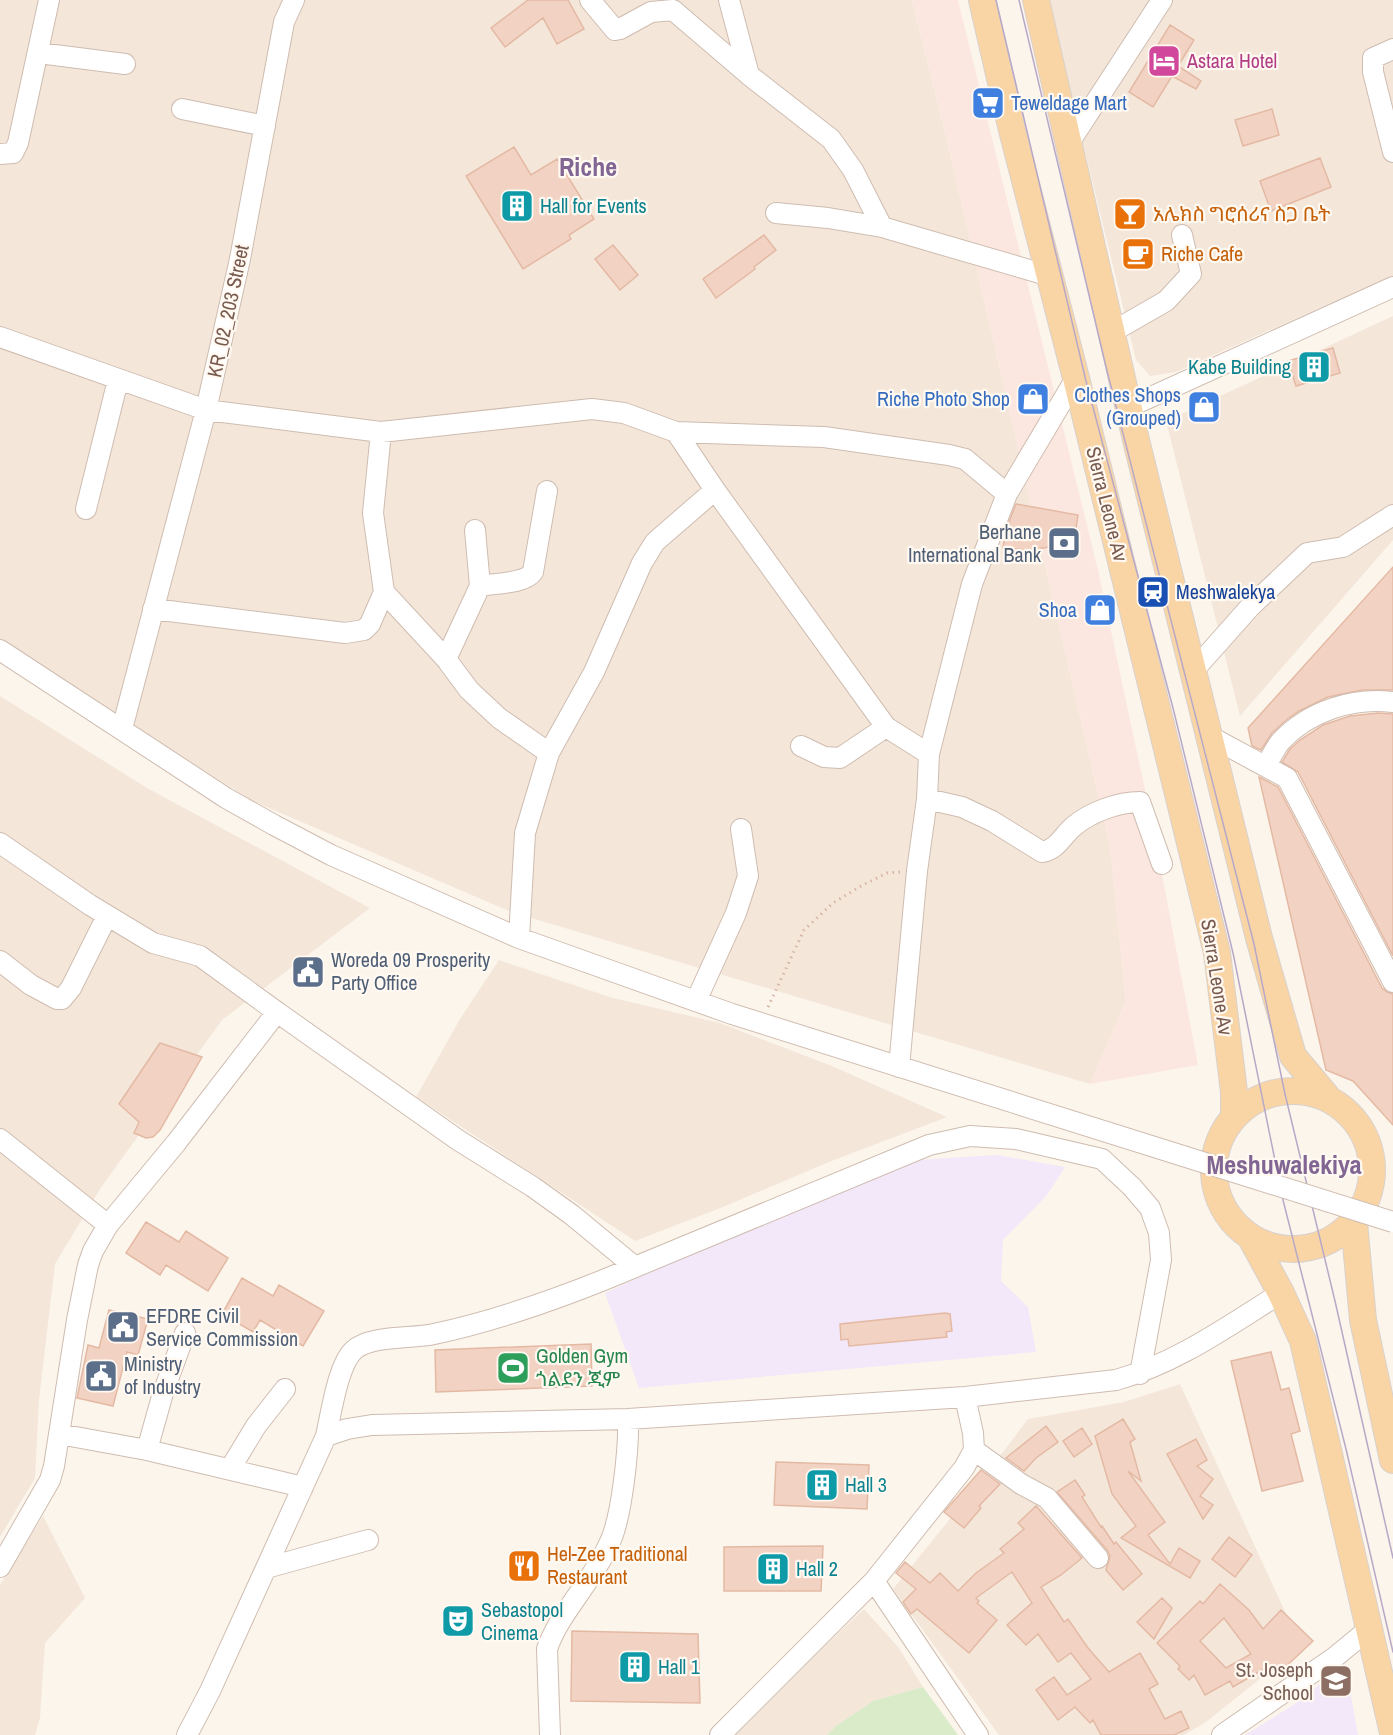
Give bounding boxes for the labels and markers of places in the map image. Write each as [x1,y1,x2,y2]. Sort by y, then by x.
hotel icon: Astara Hotel [1146,43,1182,79]
place label: Astara Hotel [1186,47,1277,74]
supermarket icon: Teweldage Mart [970,85,1006,121]
place label: Teweldage Mart [1011,89,1127,116]
building icon: Hall for Events [499,188,535,224]
place label: Hall for Events [540,192,647,219]
bar icon: አሌክስ ግሮሰሪና ስጋ ቤት [1112,196,1148,232]
place label: አሌክስ ግሮሰሪና ስጋ ቤት [1153,200,1330,227]
cafe icon: Riche Cafe [1120,236,1156,272]
place label: Riche Cafe [1161,240,1243,267]
building icon: Kabe Building [1296,349,1332,385]
place label: Kabe Building [1188,353,1291,380]
shop icon: Riche Photo Shop [1015,381,1051,417]
place label: Clothes Shops (Grouped) [1074,381,1181,431]
place label: Riche Photo Shop [877,385,1010,412]
shop icon: Clothes Shops (Grouped) [1186,389,1222,425]
place label: Berhane International Bank [908,518,1042,568]
bank icon: Berhane International Bank [1046,525,1082,561]
station icon: Meshwalekya [1135,574,1171,610]
place label: Meshwalekya [1176,578,1275,605]
shop icon: Shoa [1082,592,1118,628]
place label: Shoa [1039,596,1077,623]
place label: Woreda 09 Prosperity Party Office [331,946,491,996]
public building icon: Woreda 09 Prosperity Party Office [290,954,326,990]
place label: EFDRE Civil Service Commission [146,1302,298,1352]
public building icon: EFDRE Civil Service Commission [105,1309,141,1345]
place label: Golden Gym ጎልደን ጂም [536,1342,628,1392]
place label: Ministry of Industry [124,1350,201,1400]
sports icon: Golden Gym ጎልደን ጂም [495,1350,531,1386]
public building icon: Ministry of Industry [83,1358,119,1394]
building icon: Hall 3 [804,1467,840,1503]
place label: Hall 3 [845,1471,887,1498]
place label: Hel-Zee Traditional Restaurant [547,1540,687,1590]
restaurant icon: Hel-Zee Traditional Restaurant [506,1548,542,1584]
building icon: Hall 2 [755,1551,791,1587]
place label: Hall 2 [796,1555,838,1582]
place label: Sebastopol Cinema [481,1596,563,1646]
theatre icon: Sebastopol Cinema [440,1603,476,1639]
building icon: Hall 1 [617,1649,653,1685]
place label: Hall 1 [658,1653,700,1680]
place label: St. Joseph School [1236,1656,1313,1706]
school or university icon: St. Joseph School [1318,1663,1354,1699]

